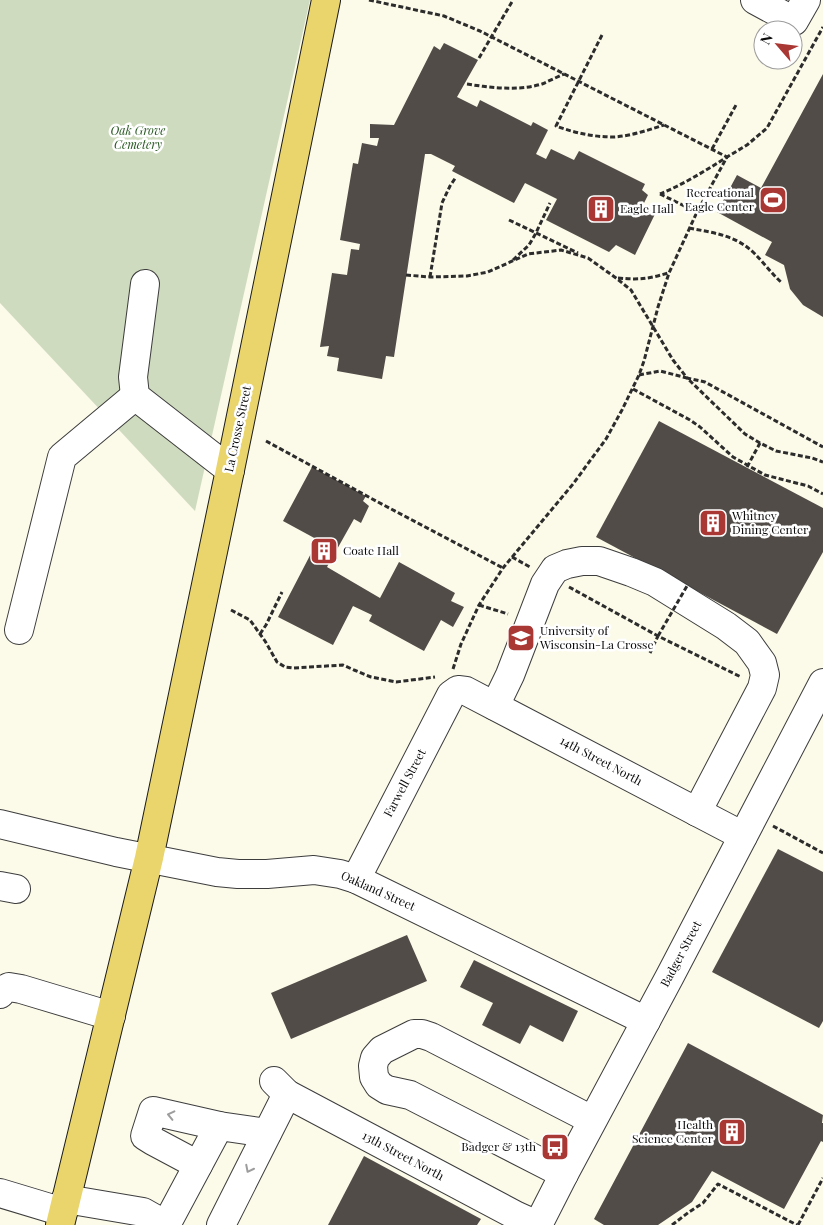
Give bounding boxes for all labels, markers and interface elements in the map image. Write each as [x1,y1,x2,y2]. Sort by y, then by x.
north arrow [753,20,803,70]
text: N [755,30,777,48]
park label: Oak Grove Cemetery [111,122,165,152]
place label: Recreational Eagle Center [685,184,755,214]
sports icon: Recreational Eagle Center [758,185,788,215]
building icon: Eagle Hall [586,194,616,224]
place label: Eagle Hall [620,200,674,216]
street label: La Crosse Street [220,383,254,473]
place label: Whitney Dining Center [731,507,809,537]
building icon: Whitney Dining Center [698,508,728,538]
building icon: Coate Hall [309,536,339,566]
place label: Coate Hall [343,542,400,558]
place label: University of Wisconsin-La Crosse [539,622,654,652]
school or university icon: University of Wisconsin-La Crosse [506,623,536,653]
street label: 14th Street North [557,732,645,789]
street label: Farwell Street [379,745,429,820]
street label: Oakland Street [339,867,419,914]
street label: Badger Street [656,917,705,990]
one-way arrow [167,1110,176,1121]
place label: Health Science Center [632,1116,714,1146]
building icon: Health Science Center [717,1117,747,1147]
street label: 13th Street North [360,1127,447,1183]
bus stop icon: Badger & 13th [540,1132,570,1162]
place label: Badger & 13th [461,1138,536,1154]
one-way arrow [245,1164,255,1173]

